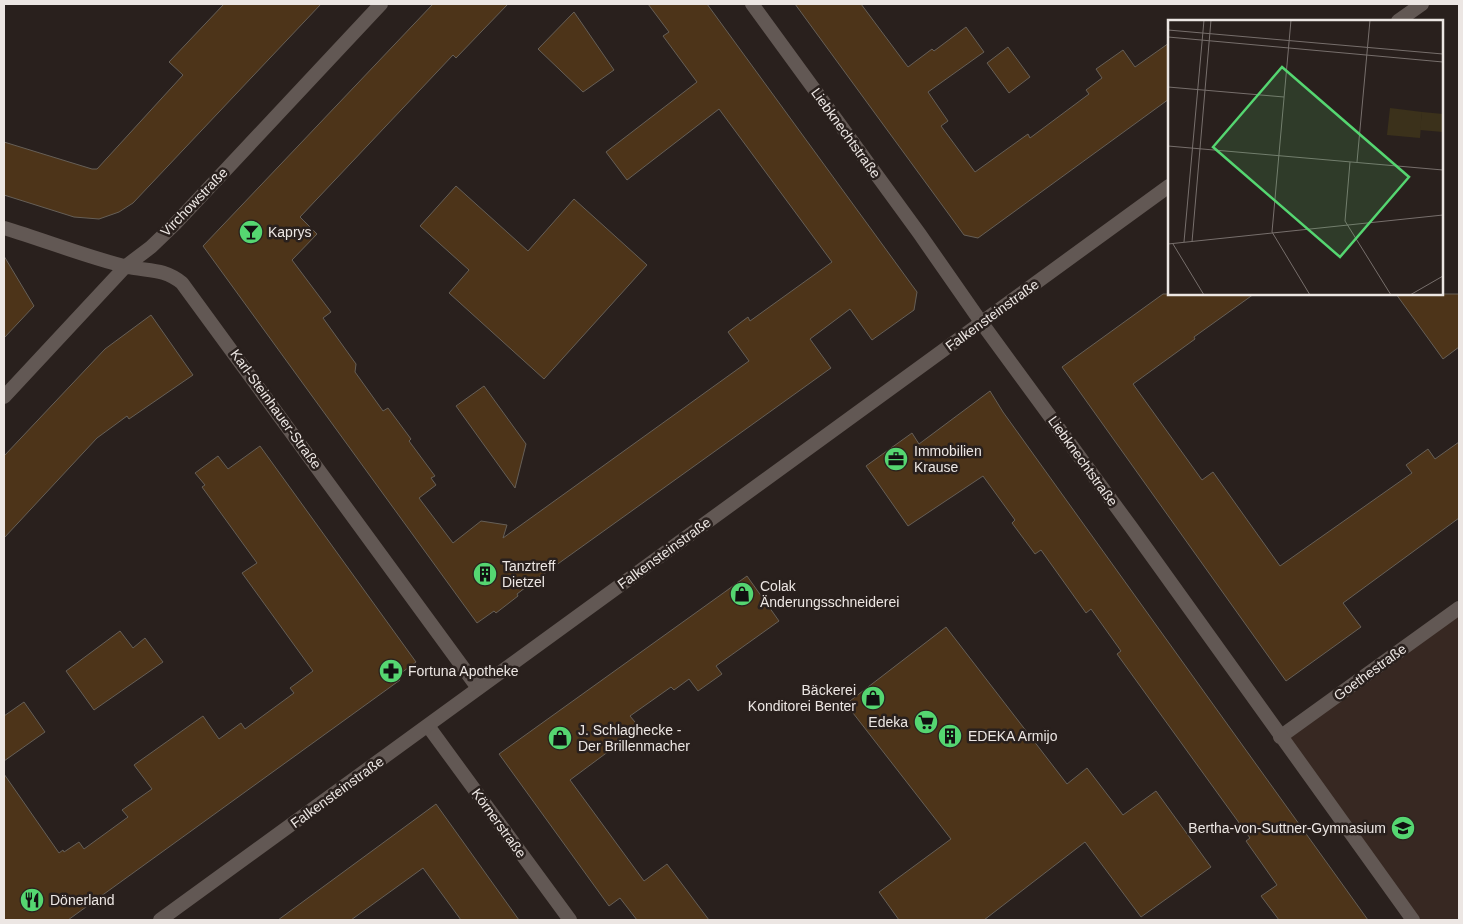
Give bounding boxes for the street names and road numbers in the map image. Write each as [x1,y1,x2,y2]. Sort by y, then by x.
street label: Liebknechtstraße [808,85,884,181]
street label: Virchowstraße [157,164,231,240]
street label: Falkensteinstraße [942,276,1042,354]
street label: Karl-Steinhauer-Straße [227,346,325,472]
street label: Liebknechtstraße [1045,413,1121,509]
street label: Falkensteinstraße [614,514,714,592]
street label: Goethestraße [1331,640,1409,704]
street label: Falkensteinstraße [287,753,387,831]
street label: Körnerstraße [469,785,530,861]

